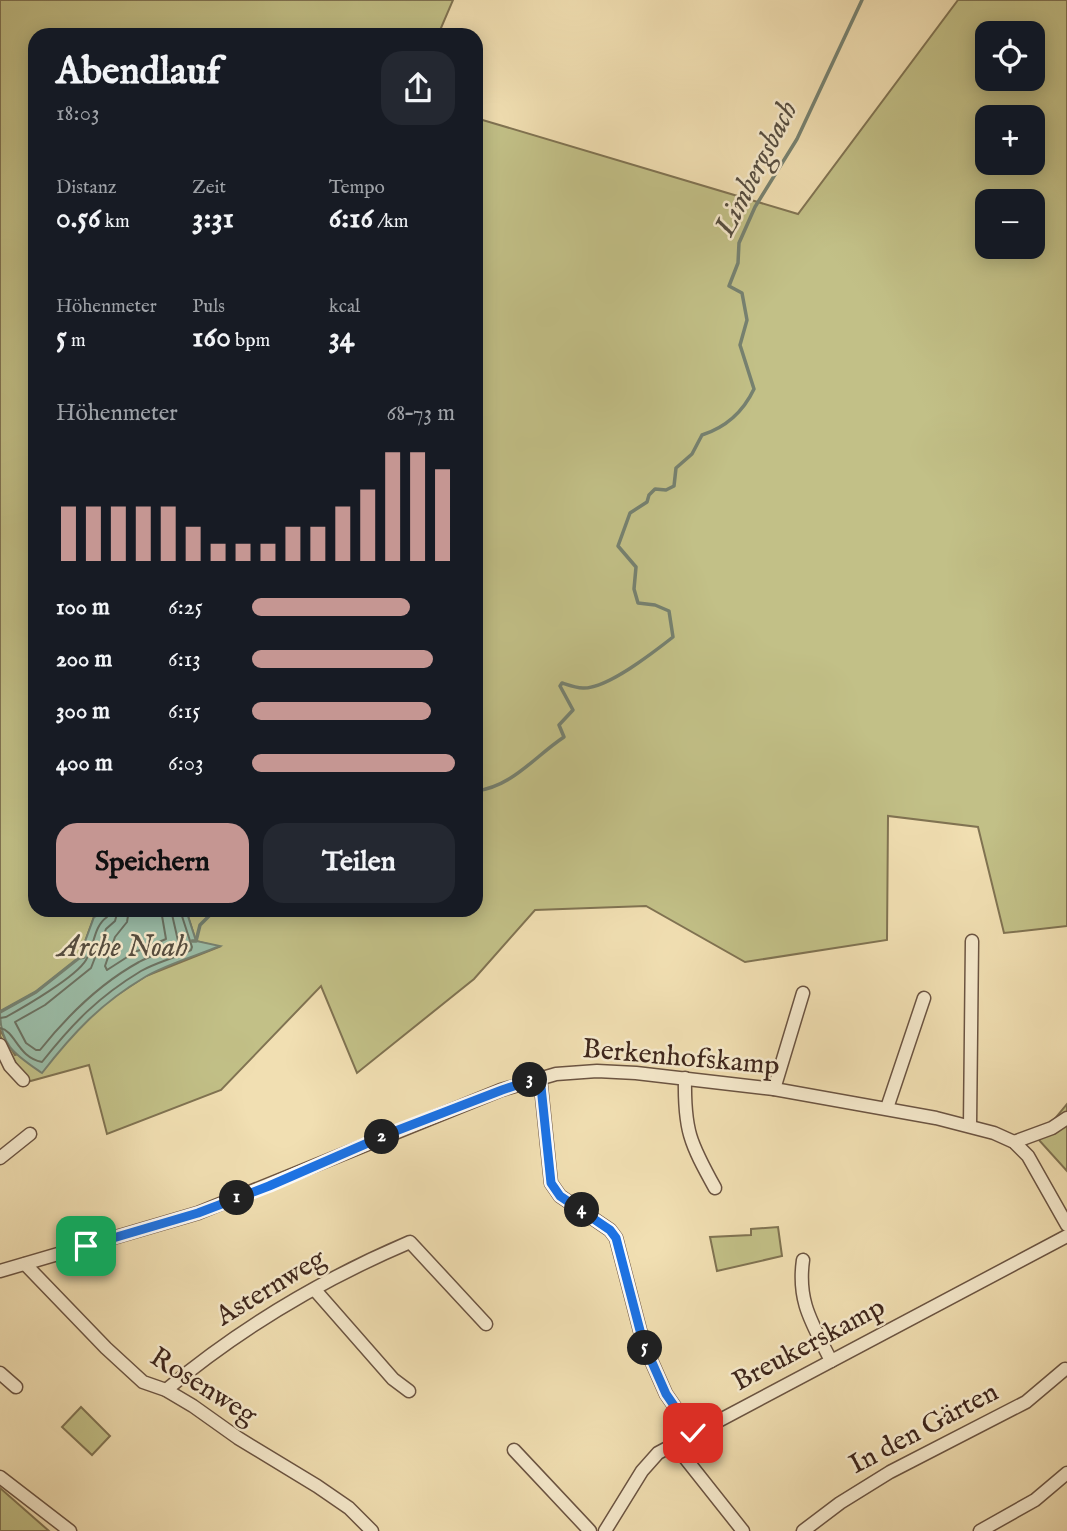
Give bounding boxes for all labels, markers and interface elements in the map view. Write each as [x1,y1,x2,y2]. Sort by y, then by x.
map controls [975,21,1045,259]
button: locate [975,21,1045,91]
text: Abendlauf [56,49,220,97]
button: share [381,51,455,125]
water label: Limbergsbach [706,95,807,244]
text: 18:03 [56,99,100,128]
button: + [975,105,1045,175]
text: Distanz [56,176,117,200]
text: Zeit [192,176,226,200]
text: Tempo [329,176,385,200]
button: − [975,189,1045,259]
text: 0.56 [56,200,101,238]
text: 3:31 [192,200,234,238]
text: 6:16 [329,200,373,238]
text: km [101,210,130,234]
text: /km [373,210,409,234]
text: Höhenmeter [56,295,157,319]
text: Puls [192,295,225,319]
text: kcal [329,295,360,319]
text: 5 [56,319,67,357]
text: 160 [192,319,231,357]
text: 34 [329,319,355,357]
text: m [67,329,86,353]
text: bpm [231,329,270,353]
text: Höhenmeter [56,399,178,428]
text: 68–73 m [386,399,455,428]
text: 100 m [56,593,110,622]
text: 6:25 [168,593,203,622]
text: 200 m [56,645,112,674]
text: 6:13 [168,645,201,674]
text: 300 m [56,697,110,726]
text: 6:15 [168,697,201,726]
text: 400 m [56,749,113,778]
text: 6:03 [168,749,204,778]
button: Speichern [56,823,249,903]
button: Teilen [263,823,455,903]
water label: Arche Noah [55,929,188,967]
street label: Berkenhofskamp [581,1032,781,1084]
pin: 3 [512,1062,548,1098]
text: 3 [526,1067,533,1091]
pin: 2 [364,1120,400,1154]
text: 2 [377,1124,386,1148]
pin: 1 [219,1180,254,1216]
text: 1 [233,1185,240,1209]
pin: 4 [564,1192,600,1228]
text: 4 [577,1197,586,1221]
pin [56,1216,116,1276]
icon: arrive [67,1227,105,1265]
street label: Asternweg [209,1241,333,1335]
street label: Breukerskamp [727,1290,891,1400]
pin: 5 [628,1330,662,1366]
text: 5 [641,1335,648,1359]
street label: Rosenweg [143,1340,264,1434]
street label: In den Gärten [843,1375,1005,1483]
pin [663,1403,723,1463]
icon: check [674,1414,712,1452]

